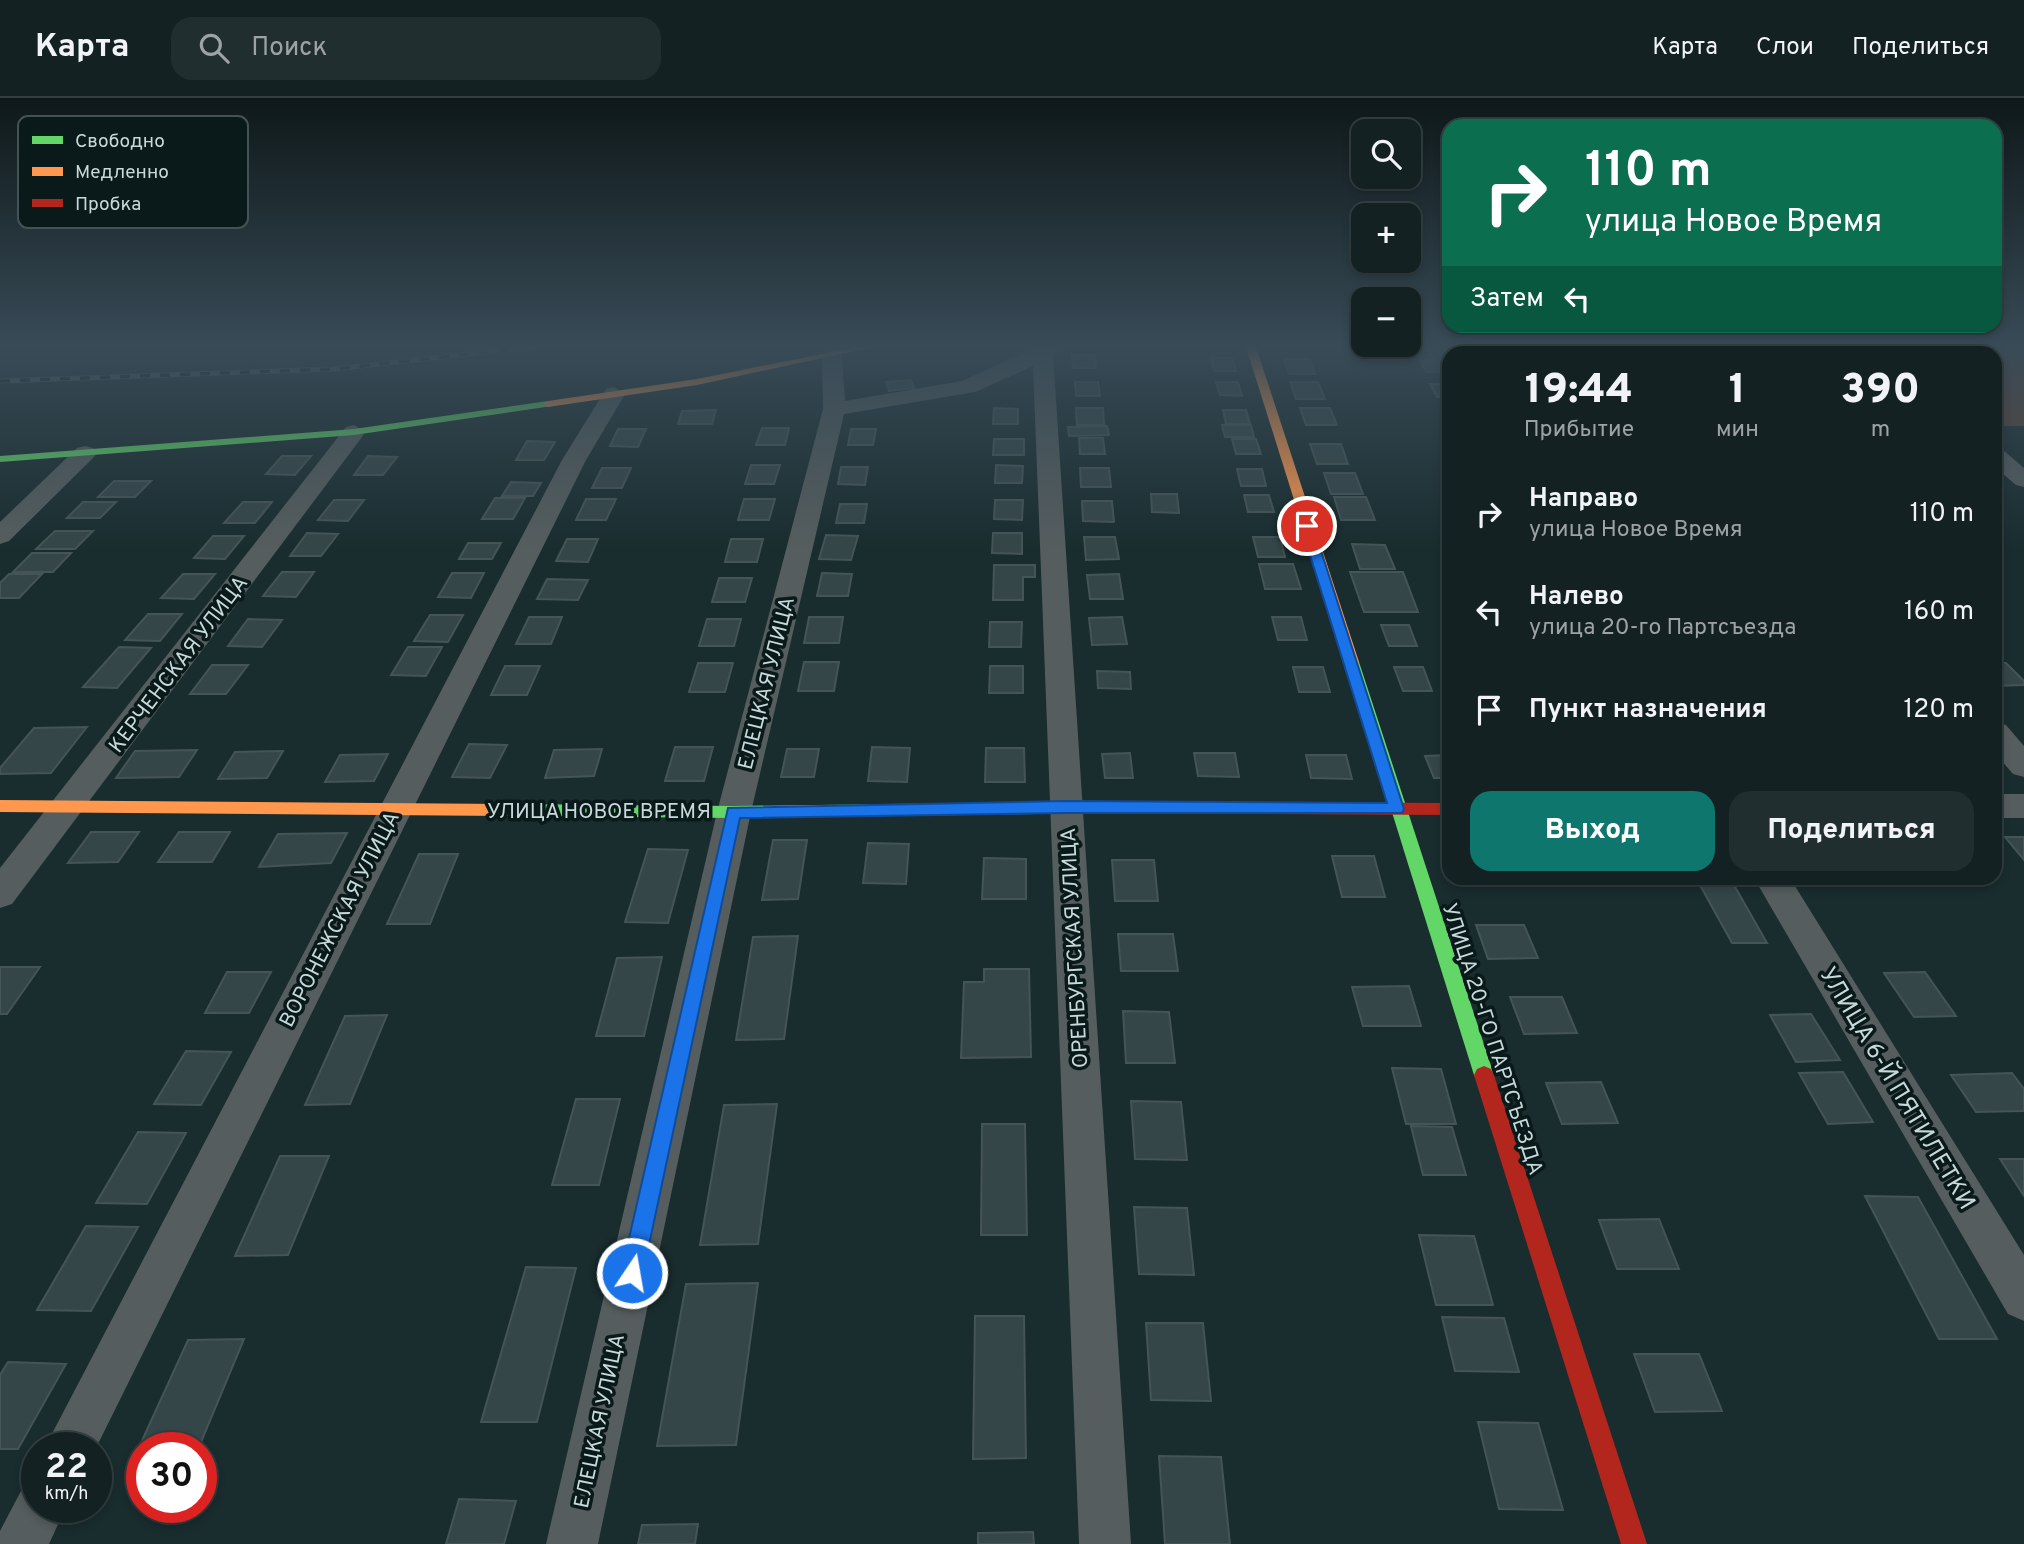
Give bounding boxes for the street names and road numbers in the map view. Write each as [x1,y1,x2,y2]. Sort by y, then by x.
street label: КЕРЧЕНСКАЯ УЛИЦА [104,571,255,759]
street label: ЕЛЕЦКАЯ УЛИЦА [733,594,802,773]
street label: УЛИЦА НОВОЕ ВРЕМЯ [487,799,711,826]
street label: ВОРОНЕЖСКАЯ УЛИЦА [274,807,407,1032]
street label: ОРЕНБУРГСКАЯ УЛИЦА [1056,827,1095,1069]
street label: УЛИЦА 20-ГО ПАРТСЪЕЗДА [1435,900,1548,1179]
street label: УЛИЦА 6-Й ПЯТИЛЕТКИ [1812,961,1982,1216]
street label: ЕЛЕЦКАЯ УЛИЦА [569,1332,632,1511]

